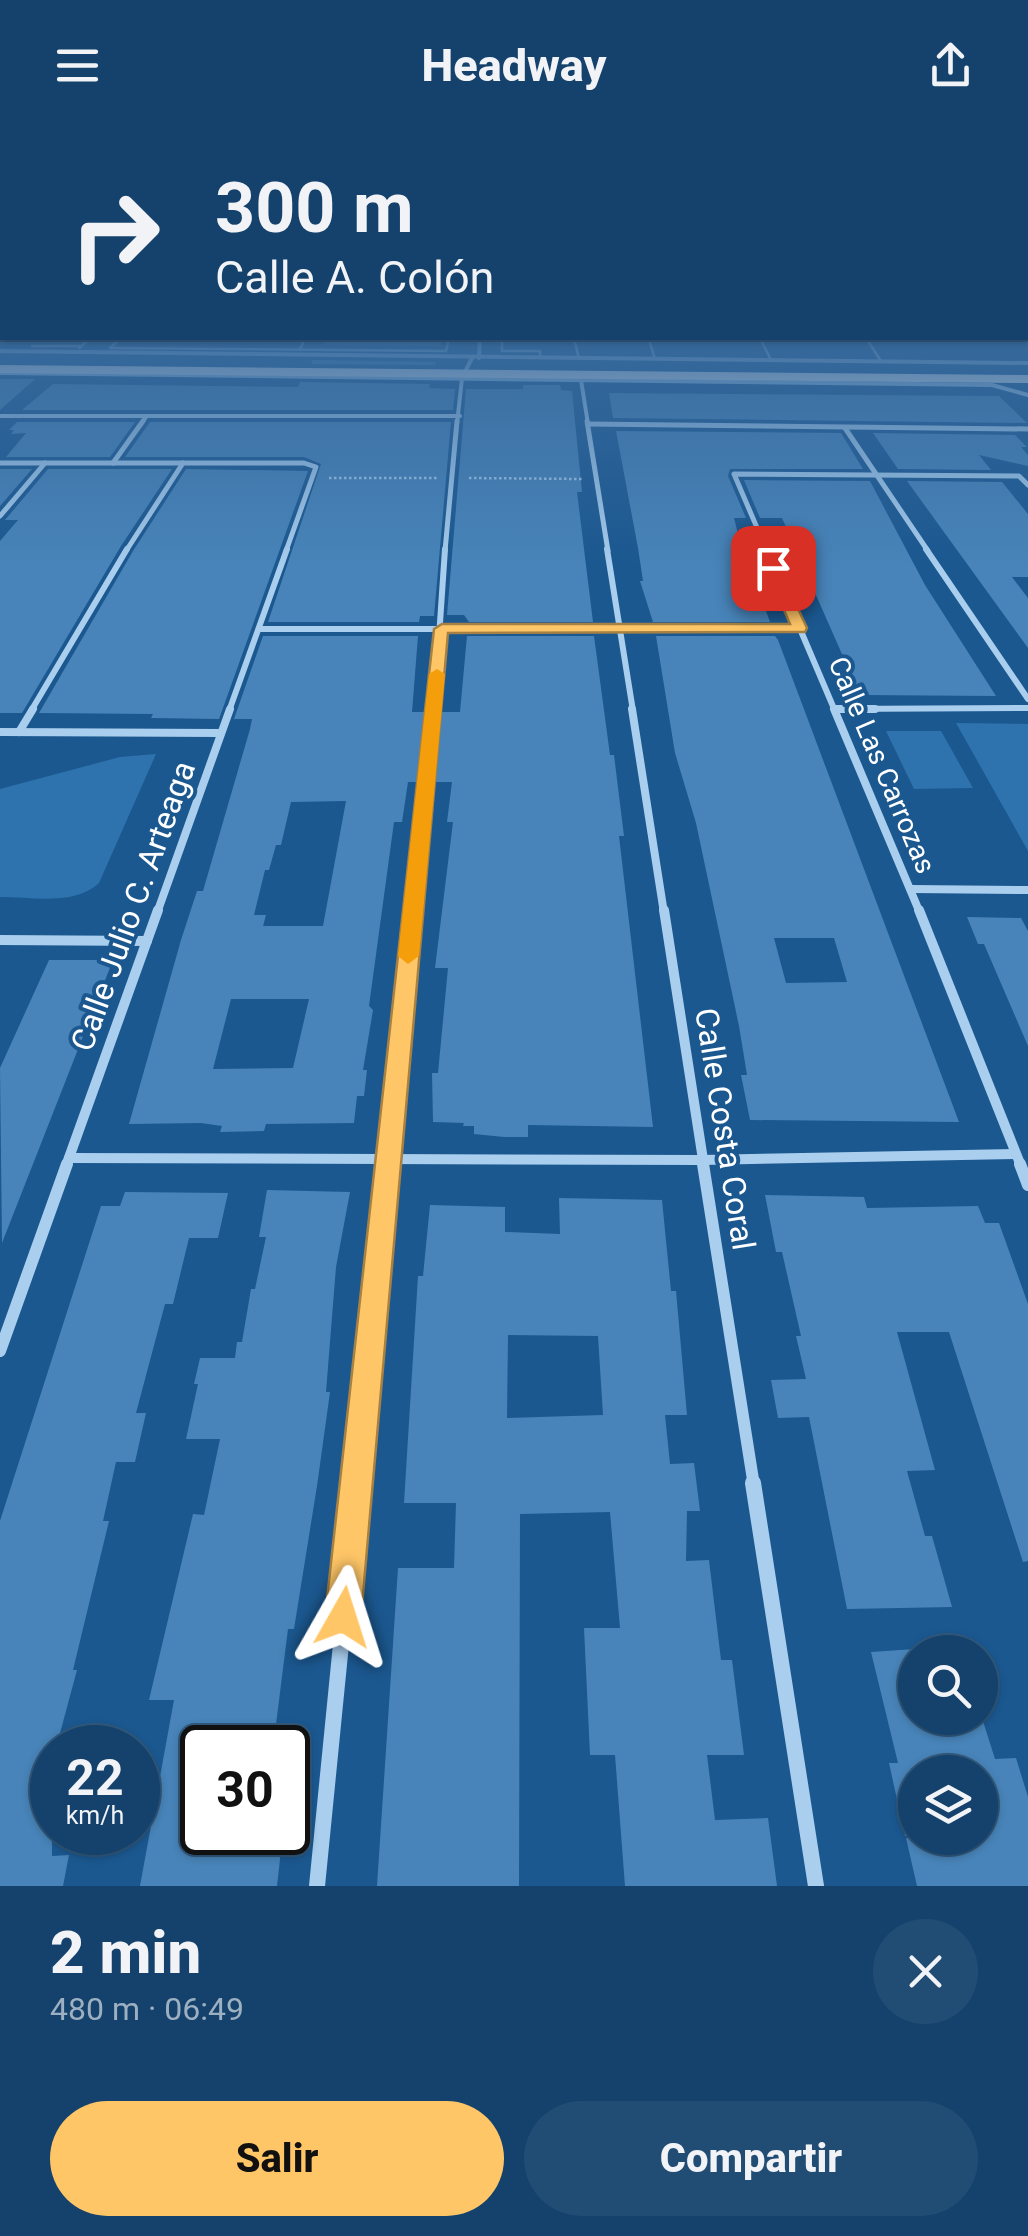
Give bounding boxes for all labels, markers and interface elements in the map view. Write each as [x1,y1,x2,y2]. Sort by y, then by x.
icon: menu [50,38,105,93]
icon: share [923,38,978,93]
text: Headway [422,39,606,92]
text: 300 m [215,167,414,249]
icon: right [50,170,180,300]
text: Calle A. Colón [215,251,494,304]
pin [731,526,816,611]
icon: arrive [746,541,801,596]
street label: Calle Las Carrozas [821,652,943,878]
street label: Calle Julio C. Arteaga [63,756,203,1056]
street label: Calle Costa Coral [687,1005,763,1253]
position arrow [291,1565,395,1669]
map controls [898,1635,998,1855]
button: search [898,1635,998,1735]
speed limit sign: 30 [180,1725,310,1855]
text: 22 [66,1749,124,1807]
button: layers [898,1755,998,1855]
text: km/h [66,1801,124,1830]
text: 2 min [50,1917,201,1988]
button: close [873,1919,978,2024]
text: 480 m · 06:49 [50,1990,244,2028]
button: Salir [50,2101,504,2216]
button: Compartir [524,2101,978,2216]

